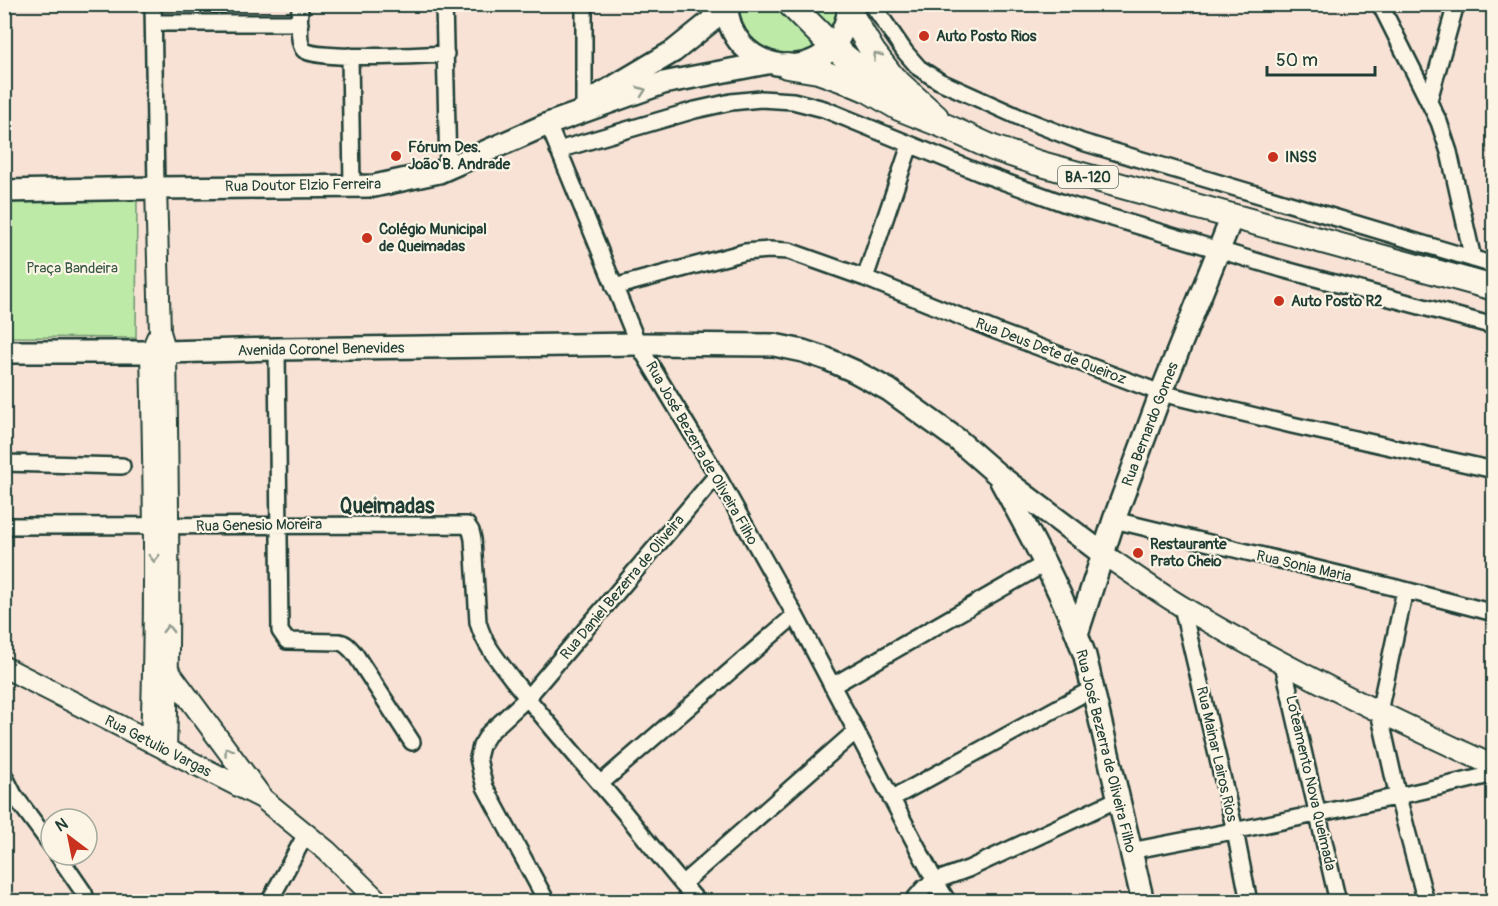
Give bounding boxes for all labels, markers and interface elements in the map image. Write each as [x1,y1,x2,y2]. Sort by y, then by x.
place label: Auto Posto Rios [936,27,1037,46]
marker: Auto Posto Rios [917,29,931,43]
scale bar [1267,39,1375,77]
text: 50 m [1276,49,1318,72]
one-way arrow [873,51,884,62]
one-way arrow [637,85,647,98]
place label: Fórum Des. João B. Andrade [408,138,511,174]
place label: INSS [1285,148,1317,167]
marker: Fórum Des. João B. Andrade [389,149,403,163]
marker: INSS [1266,150,1280,164]
road number: BA-120 [1058,166,1118,188]
street label: Rua Doutor Elzio Ferreira [225,175,381,196]
place label: Colégio Municipal de Queimadas [379,220,487,256]
marker: Colégio Municipal de Queimadas [360,231,374,245]
park label: Praça Bandeira [26,259,118,278]
place label: Auto Posto R2 [1291,292,1383,311]
marker: Auto Posto R2 [1272,294,1286,308]
street label: Rua Deus Dete de Queiroz [973,314,1129,389]
street label: Avenida Coronel Benevides [237,339,405,360]
street label: Rua José Bezerra de Oliveira Filho [641,358,762,548]
street label: Rua Bernardo Gomes [1118,359,1183,489]
district label: Queimadas [340,493,435,520]
street label: Rua Daniel Bezerra de Oliveira [556,511,689,664]
street label: Rua Genesio Moreira [196,515,322,536]
place label: Restaurante Prato Cheio [1150,535,1227,571]
marker: Restaurante Prato Cheio [1131,546,1145,560]
street label: Rua Sonia Maria [1254,546,1353,587]
one-way arrow [148,553,160,562]
one-way arrow [162,624,174,633]
street label: Rua José Bezerra de Oliveira Filho [1071,648,1140,855]
street label: Rua Mainar Lairos Rios [1192,685,1241,824]
street label: Loteamento Nova Queimada [1281,694,1340,873]
street label: Rua Getulio Vargas [101,711,215,782]
one-way arrow [224,747,235,758]
north arrow [39,807,99,867]
text: N [52,814,72,836]

